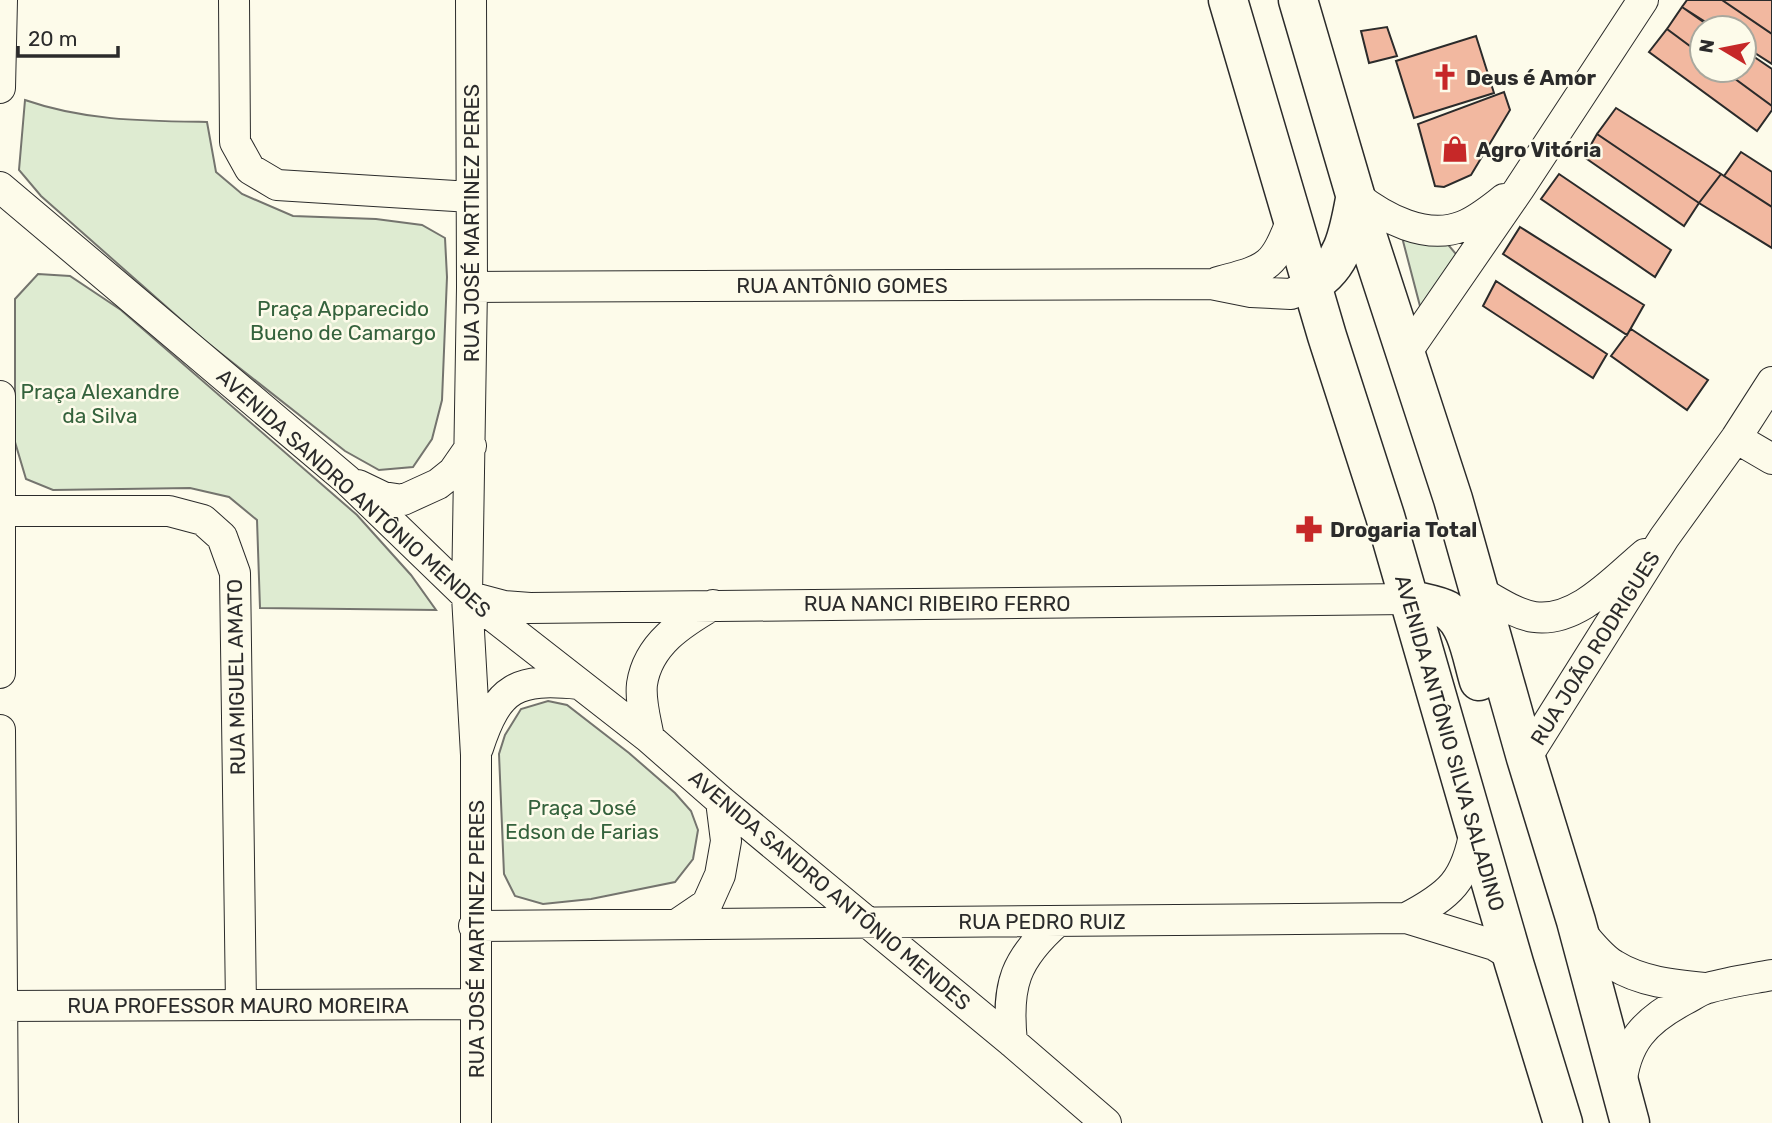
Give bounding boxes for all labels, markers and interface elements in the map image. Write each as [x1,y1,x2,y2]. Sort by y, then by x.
scale bar [18,14,117,58]
north arrow [1688,14,1758,84]
text: 20 m [28,26,77,51]
text: N [1694,37,1719,55]
church icon: Deus é Amor [1430,62,1460,92]
place label: Deus é Amor [1466,65,1597,90]
street label: RUA JOSÉ MARTINEZ PERES [459,84,484,362]
shop icon: Agro Vitória [1440,134,1470,164]
place label: Agro Vitória [1476,137,1601,162]
street label: RUA ANTÔNIO GOMES [736,273,948,298]
park label: Praça Apparecido Bueno de Camargo [250,296,436,345]
street label: AVENIDA SANDRO ANTÔNIO MENDES [212,363,496,623]
park label: Praça Alexandre da Silva [21,379,179,428]
pharmacy icon: Drogaria Total [1294,514,1324,544]
place label: Drogaria Total [1330,517,1477,542]
street label: RUA JOÃO RODRIGUES [1525,546,1665,750]
street label: AVENIDA ANTÔNIO SILVA SALADINO [1390,572,1510,914]
street label: RUA MIGUEL AMATO [222,579,250,775]
street label: RUA NANCI RIBEIRO FERRO [804,591,1070,616]
street label: AVENIDA SANDRO ANTÔNIO MENDES [684,765,976,1015]
park label: Praça José Edson de Farias [505,795,659,844]
street label: RUA JOSÉ MARTINEZ PERES [464,800,489,1078]
street label: RUA PEDRO RUIZ [958,909,1126,934]
street label: RUA PROFESSOR MAURO MOREIRA [67,993,409,1018]

